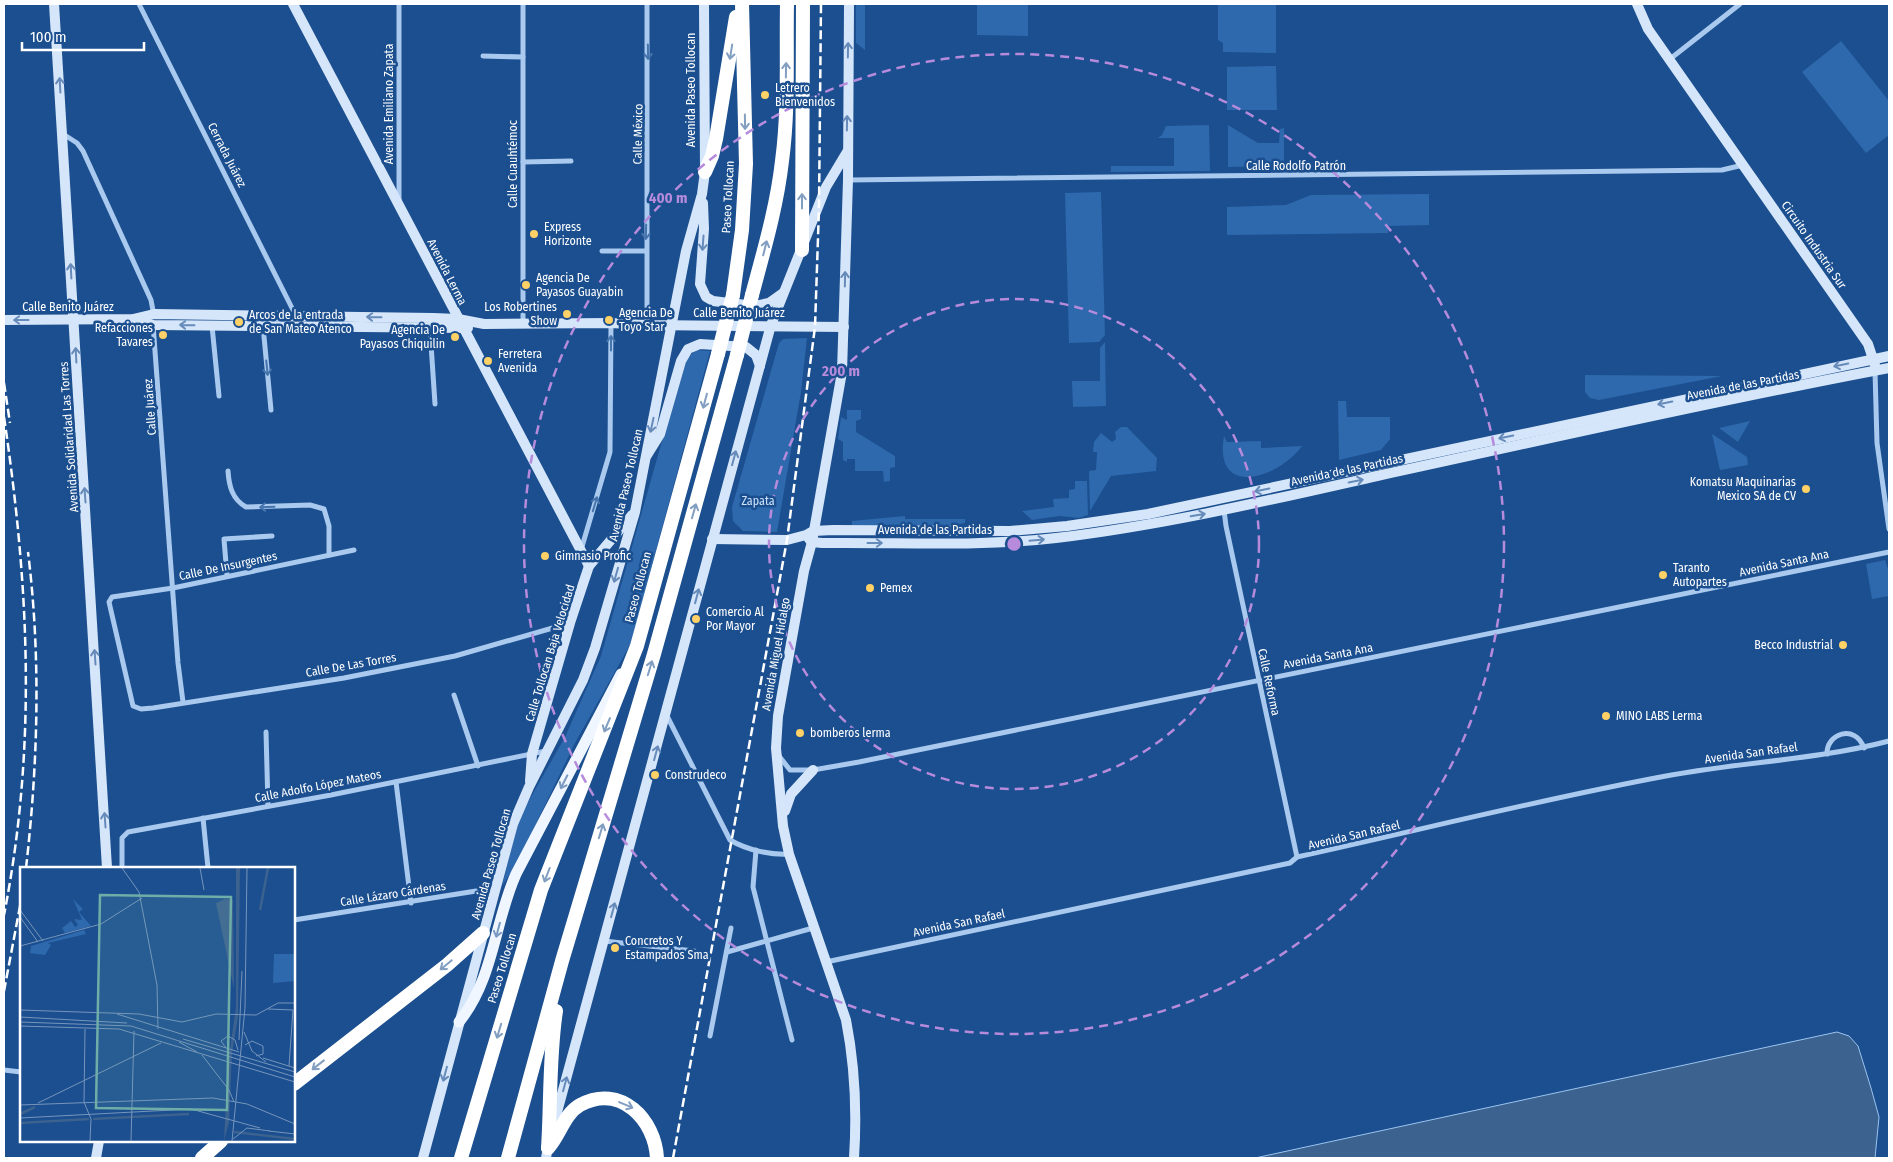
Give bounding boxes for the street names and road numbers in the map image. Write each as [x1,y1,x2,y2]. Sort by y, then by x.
street label: Avenida Paseo Tollocan [684,33,698,147]
street label: Avenida Emiliano Zapata [382,44,396,164]
street label: Calle México [630,104,646,164]
street label: Cerrada Juárez [205,120,249,190]
street label: Calle Cuauhtémoc [506,120,520,208]
street label: Calle Rodolfo Patrón [1246,159,1346,173]
street label: Paseo Tollocan [719,160,737,234]
street label: Circuito Industria Sur [1779,198,1850,292]
street label: Avenida Lerma [424,237,470,307]
street label: Calle Benito Juárez [22,300,114,314]
street label: Calle Benito Juárez [693,306,785,320]
street label: Avenida Solidaridad Las Torres [57,361,81,513]
street label: Avenida de las Partidas [1686,367,1800,403]
street label: Calle Juárez [141,378,159,436]
street label: Avenida Paseo Tollocan [606,428,646,542]
street label: Avenida de las Partidas [1290,451,1404,489]
street label: Avenida de las Partidas [878,523,992,537]
street label: Avenida Santa Ana [1738,547,1830,579]
street label: Calle De Insurgentes [178,549,278,583]
street label: Paseo Tollocan [622,550,654,624]
street label: Calle Tollocan Baja Velocidad [522,583,578,723]
street label: Avenida Miguel Hidalgo [759,596,793,712]
street label: Avenida Santa Ana [1282,640,1374,672]
street label: Calle Reforma [1255,647,1283,717]
street label: Calle De Las Torres [305,650,397,680]
street label: Avenida San Rafael [1704,740,1798,766]
street label: Calle Adolfo López Mateos [254,767,382,805]
street label: Avenida Paseo Tollocan [468,807,514,921]
street label: Avenida San Rafael [1307,818,1401,852]
street label: Calle Lázaro Cárdenas [339,879,447,909]
street label: Avenida San Rafael [912,906,1006,940]
street label: Paseo Tollocan [485,931,519,1005]

